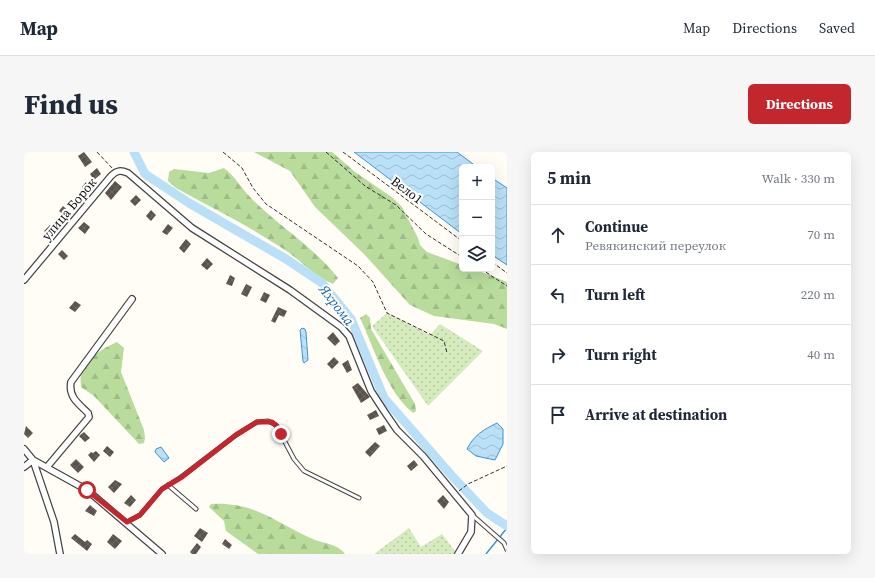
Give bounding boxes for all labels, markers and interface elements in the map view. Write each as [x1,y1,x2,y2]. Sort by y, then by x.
text: Map [20,15,58,41]
text: Map [683,18,710,38]
text: Directions [732,18,797,38]
text: Saved [819,18,855,38]
button: Directions [748,84,851,124]
text: Find us [24,85,118,123]
map controls [459,164,495,272]
button: + [459,164,495,200]
text: 5 min [547,166,591,190]
text: Walk · 330 m [762,170,835,187]
street label: Вело1 [388,173,426,207]
street label: улица Борок [38,174,100,244]
button: − [459,200,495,236]
text: Continue [585,216,648,237]
icon: ahead [547,224,569,246]
text: 70 m [807,226,835,243]
button: layers [459,236,495,272]
text: Ревякинский переулок [585,237,726,254]
water label: Яхрома [314,279,360,330]
icon: left [547,284,569,306]
text: Turn left [585,284,645,305]
text: 220 m [801,286,835,303]
icon: right [547,344,569,366]
text: Turn right [585,344,657,365]
text: 40 m [807,346,835,363]
icon: arrive [547,404,569,426]
text: Arrive at destination [585,404,727,425]
route end [272,425,290,443]
route start [78,481,96,499]

